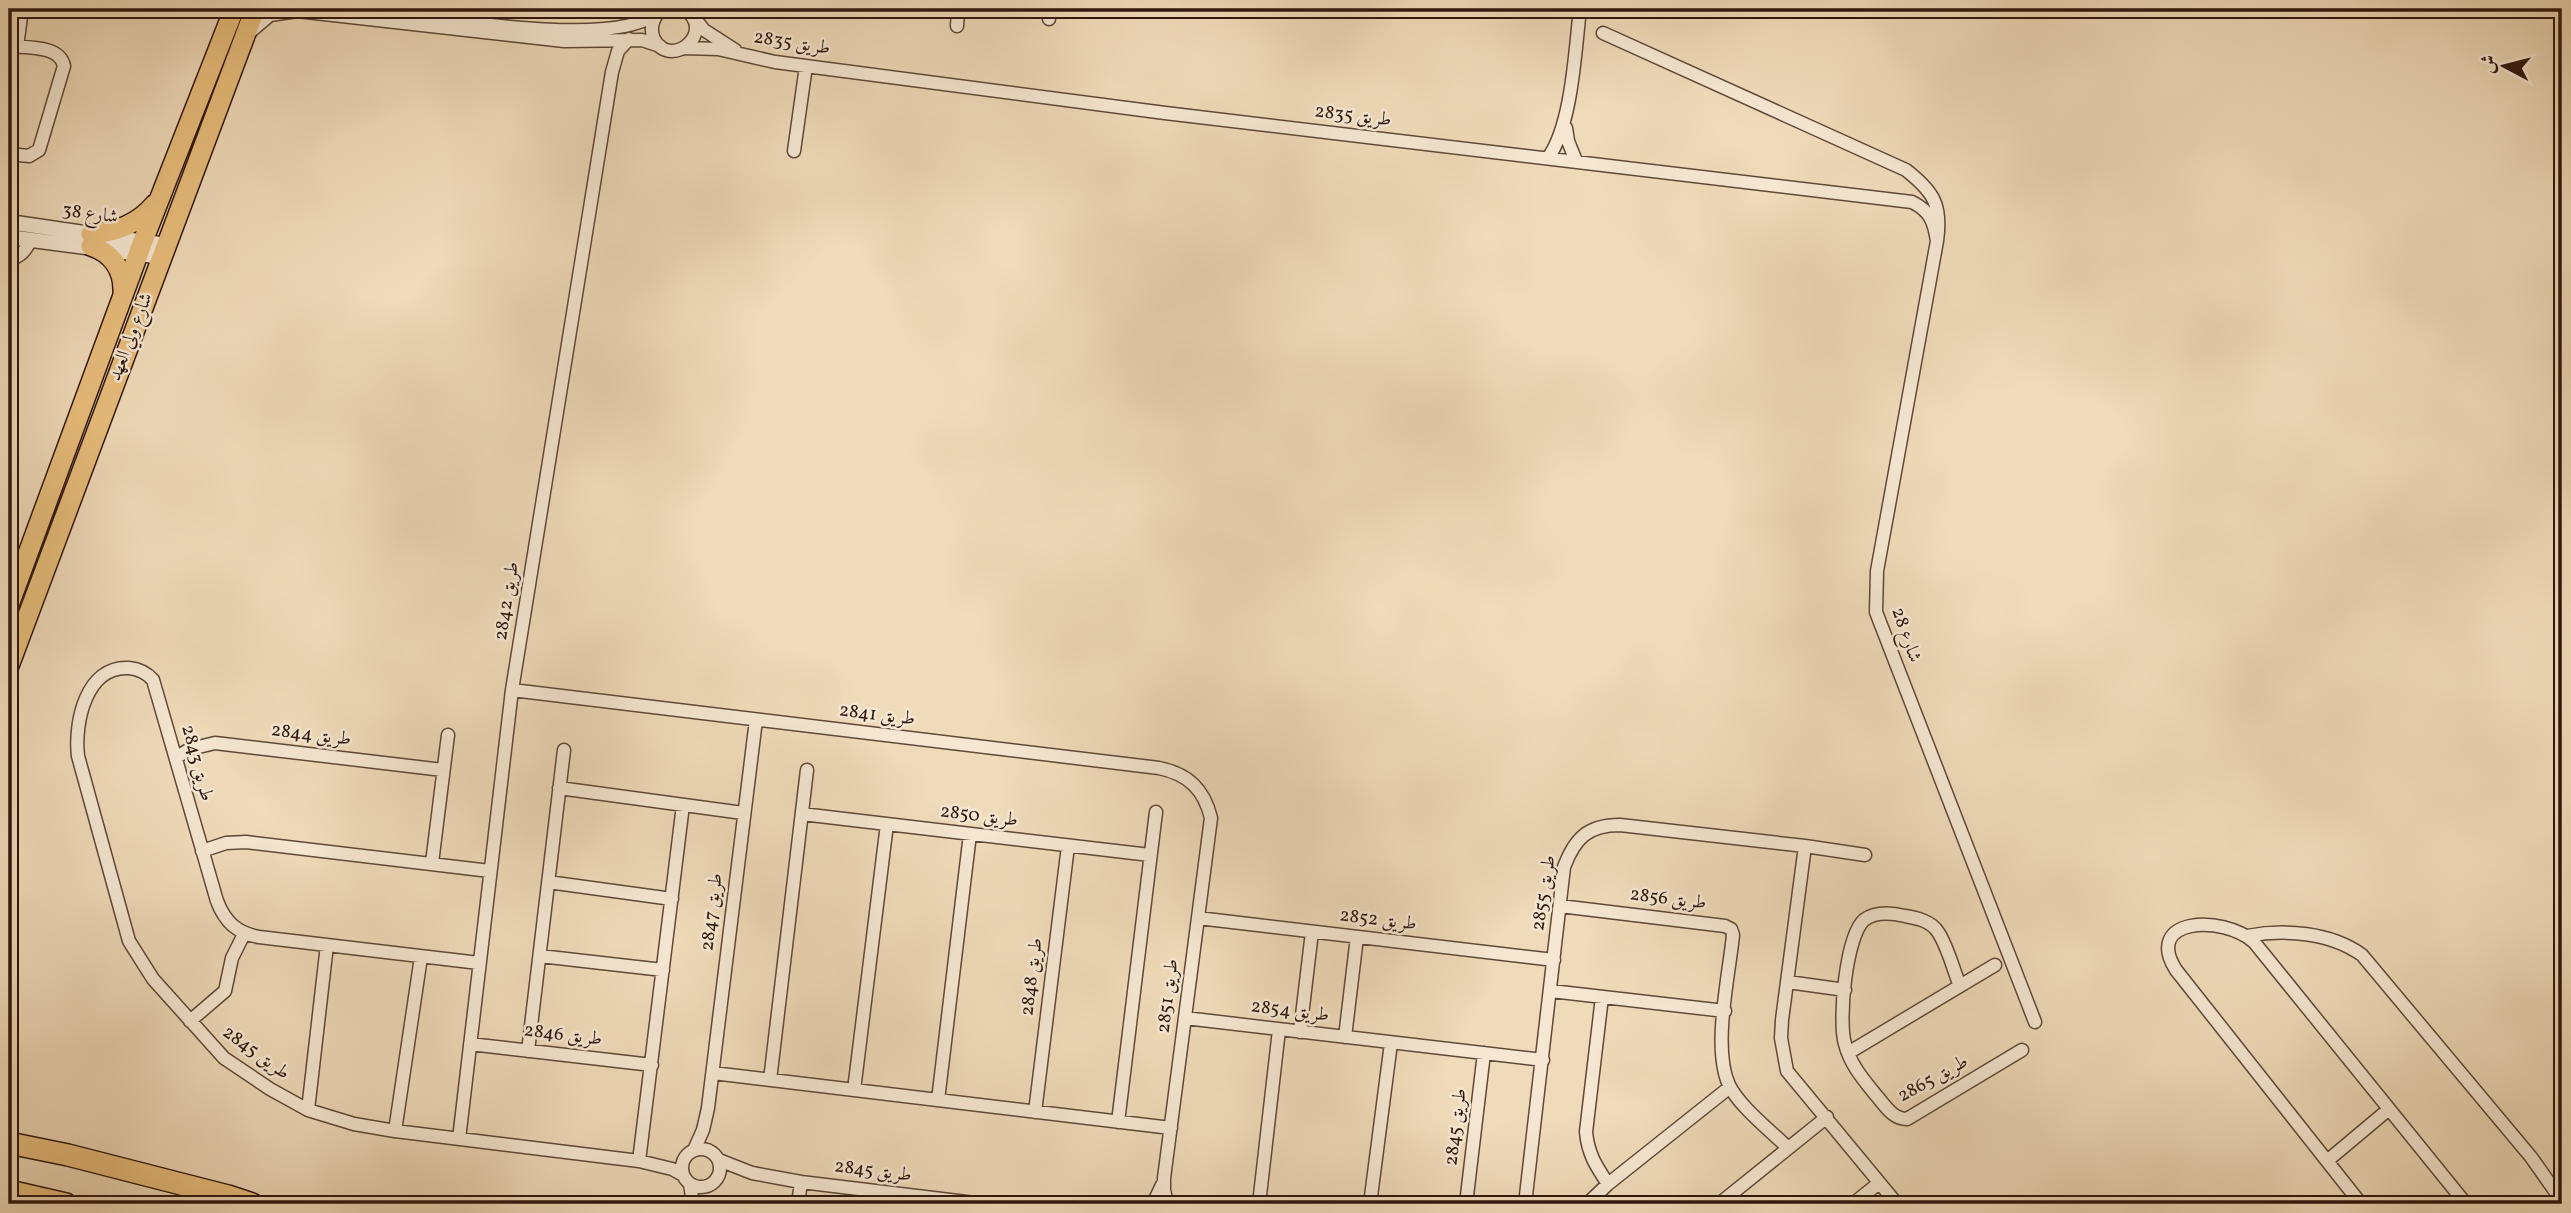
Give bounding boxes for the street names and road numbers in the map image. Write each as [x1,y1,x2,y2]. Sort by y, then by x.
street label: طريق 2835 [752,24,832,62]
street label: طريق 2835 [1313,98,1393,134]
street label: شارع 38 [60,197,120,232]
street label: شارع ولي العهد [102,289,161,385]
street label: طريق 2842 [488,560,526,642]
street label: شارع 28 [1884,604,1928,666]
street label: طريق 2841 [837,697,917,733]
street label: طريق 2844 [269,717,353,753]
street label: طريق 2843 [174,722,220,804]
street label: طريق 2850 [939,798,1019,834]
street label: طريق 2855 [1525,853,1563,933]
street label: طريق 2847 [694,872,730,952]
street label: طريق 2856 [1628,881,1708,917]
street label: طريق 2852 [1338,902,1418,938]
street label: طريق 2848 [1014,936,1050,1018]
street label: طريق 2851 [1151,957,1185,1035]
street label: طريق 2854 [1249,993,1331,1029]
street label: طريق 2846 [522,1017,604,1053]
street label: طريق 2845 [217,1020,295,1086]
street label: طريق 2865 [1893,1049,1973,1109]
street label: طريق 2845 [1438,1087,1474,1167]
street label: طريق 2845 [833,1153,913,1189]

